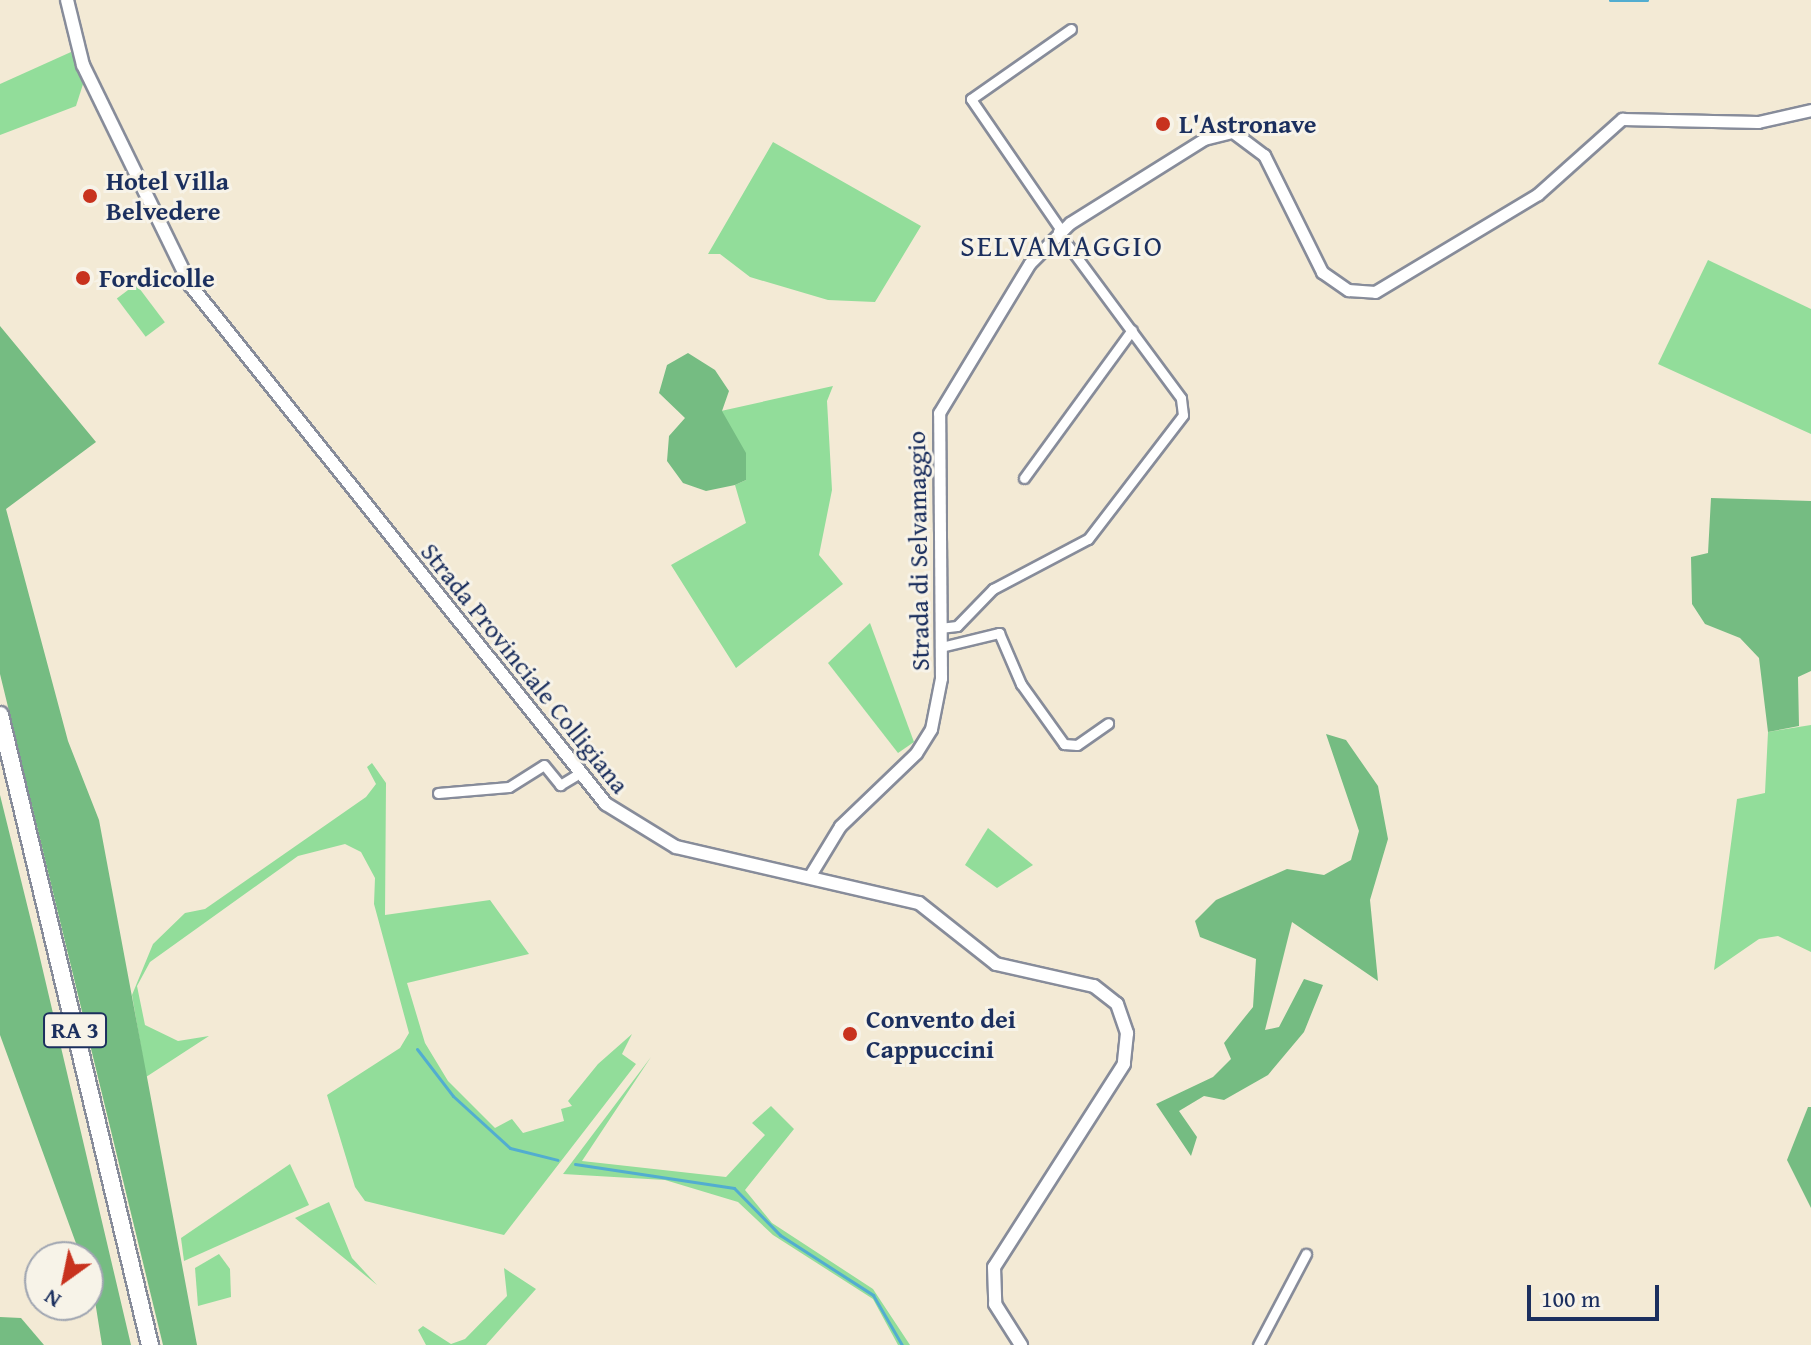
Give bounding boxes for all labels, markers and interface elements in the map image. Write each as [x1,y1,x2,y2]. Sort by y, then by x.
place label: L'Astronave [1179,108,1317,140]
marker: L'Astronave [1154,115,1172,133]
place label: Hotel Villa Belvedere [106,165,229,226]
marker: Hotel Villa Belvedere [81,187,99,205]
district label: SELVAMAGGIO [960,227,1164,263]
place label: Fordicolle [99,262,215,294]
marker: Fordicolle [74,269,92,287]
street label: Strada di Selvamaggio [900,431,936,671]
street label: Strada Provinciale Colligiana [414,536,636,800]
place label: Convento dei Cappuccini [866,1003,1016,1064]
road number: RA 3 [43,1010,107,1050]
marker: Convento dei Cappuccini [841,1025,859,1043]
north arrow [24,1241,104,1321]
scale bar [1531,1269,1663,1319]
text: 100 m [1541,1281,1601,1316]
text: N [37,1282,67,1317]

